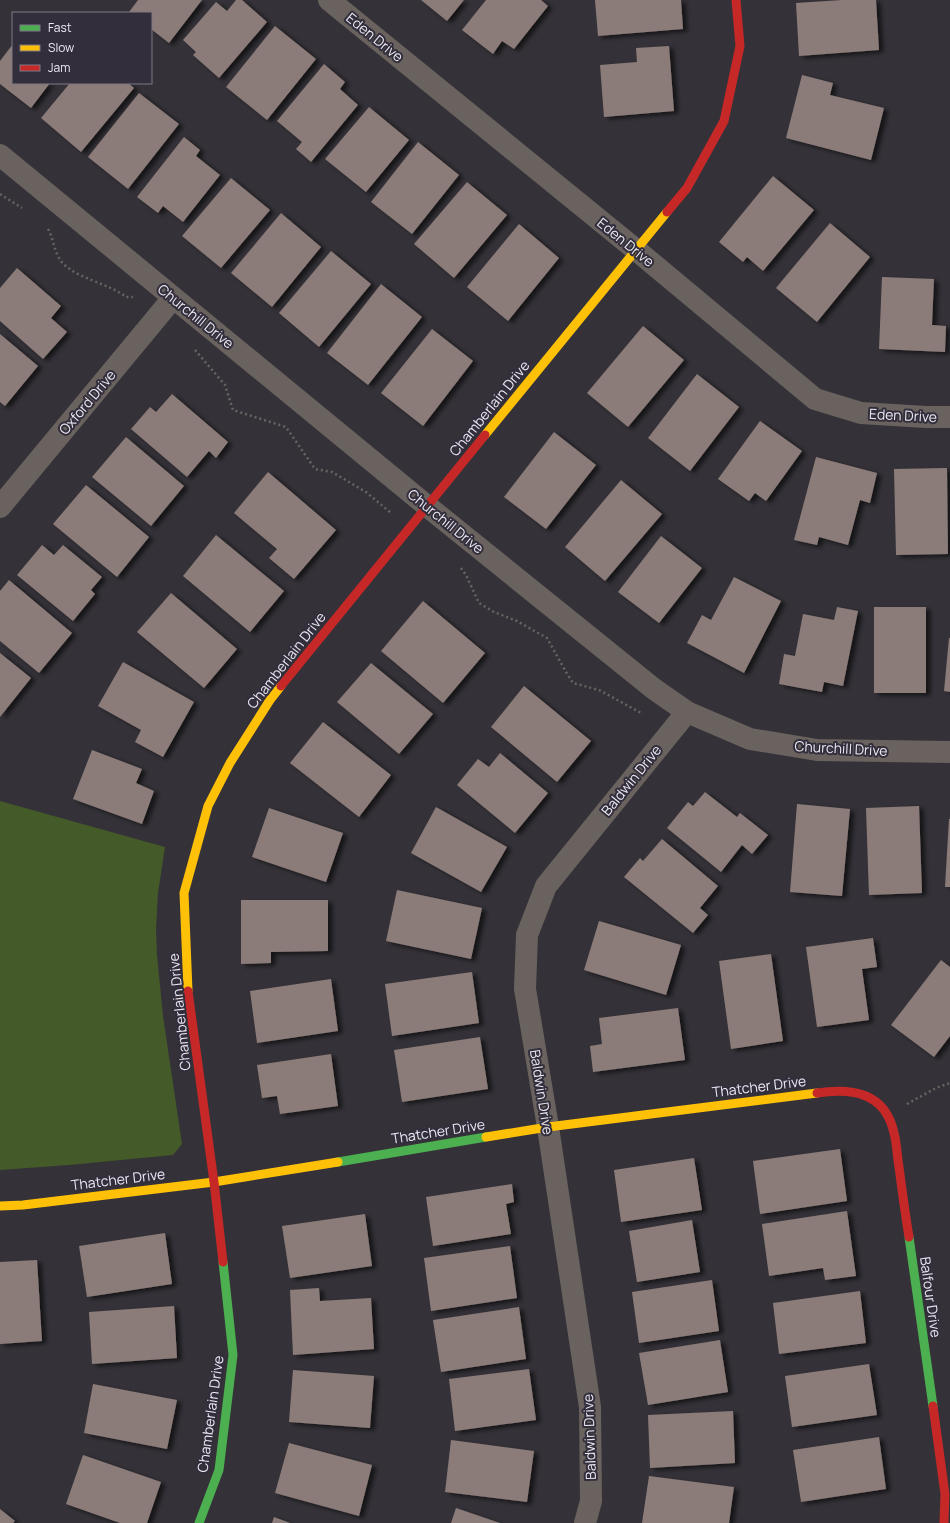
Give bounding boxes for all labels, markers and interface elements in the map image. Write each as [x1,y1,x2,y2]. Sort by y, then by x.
street label: Eden Drive [343,8,407,66]
legend [12,12,152,84]
text: Fast [48,19,72,36]
text: Slow [48,39,74,56]
text: Jam [48,59,70,76]
street label: Eden Drive [594,213,658,271]
street label: Churchill Drive [154,279,238,353]
street label: Chamberlain Drive [445,356,533,460]
street label: Oxford Drive [54,366,120,438]
street label: Eden Drive [868,404,938,426]
street label: Churchill Drive [404,484,488,558]
street label: Chamberlain Drive [242,608,330,712]
street label: Churchill Drive [794,736,888,760]
street label: Baldwin Drive [597,741,665,819]
street label: Chamberlain Drive [163,952,195,1072]
street label: Baldwin Drive [526,1048,558,1136]
street label: Thatcher Drive [711,1071,807,1101]
street label: Thatcher Drive [390,1114,486,1148]
street label: Thatcher Drive [70,1164,166,1194]
street label: Balfour Drive [916,1255,946,1339]
street label: Chamberlain Drive [192,1354,228,1474]
street label: Baldwin Drive [578,1394,600,1480]

